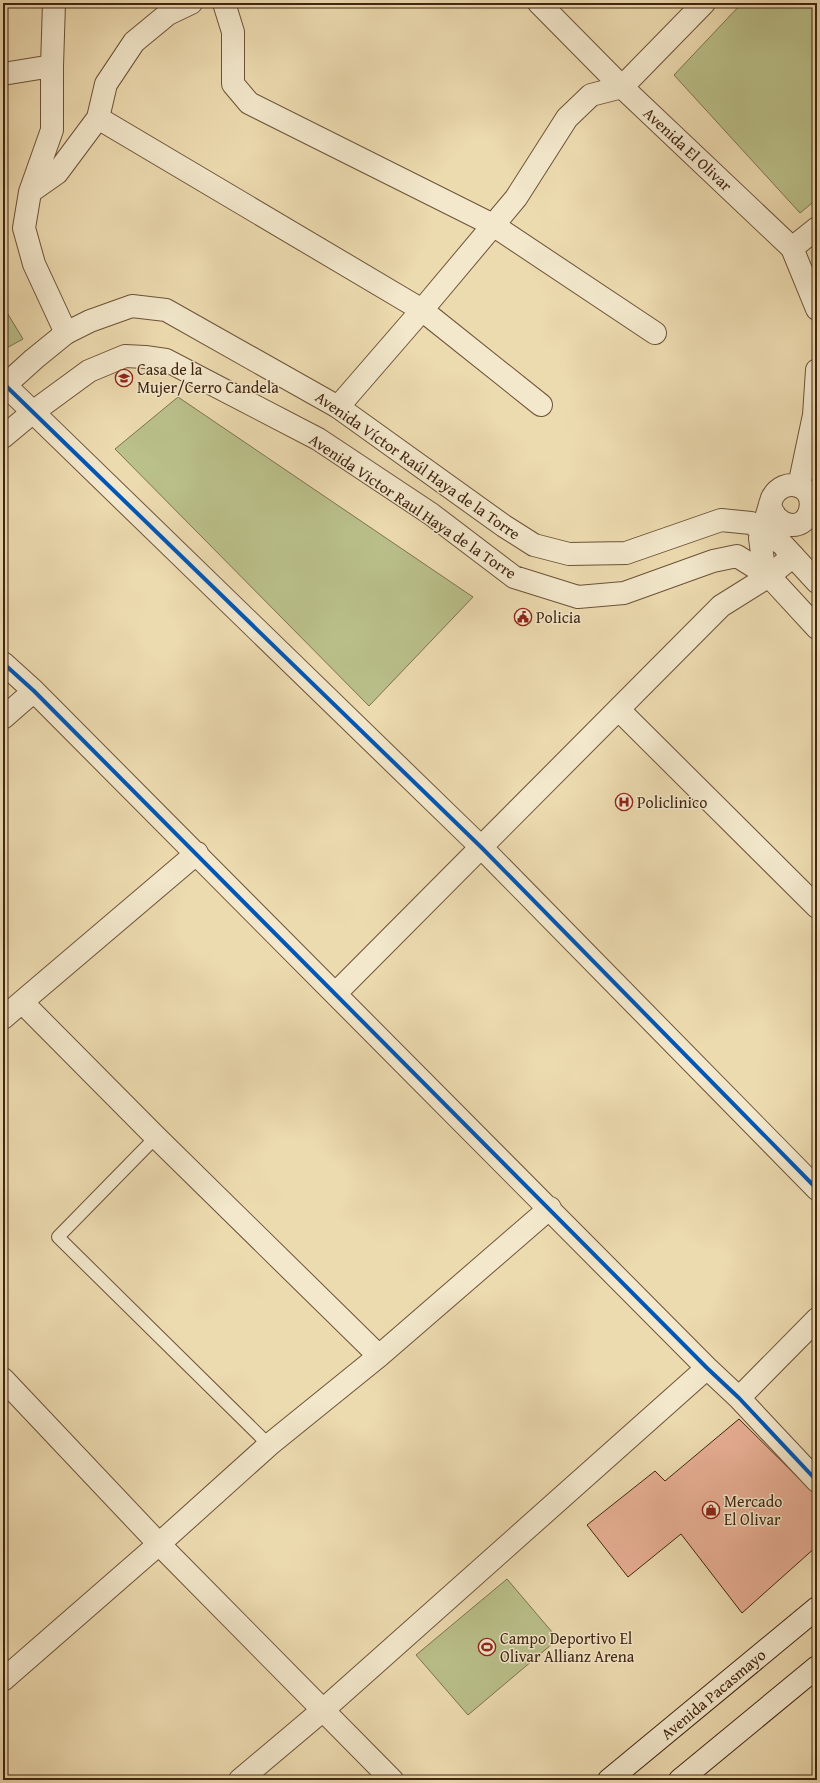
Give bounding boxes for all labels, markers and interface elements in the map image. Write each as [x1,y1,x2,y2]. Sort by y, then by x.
street label: Avenida El Olivar [638,101,738,197]
place label: Casa de la Mujer/Cerro Candela [137,357,279,399]
school or university icon: Casa de la Mujer/Cerro Candela [114,368,134,388]
street label: Avenida Víctor Raúl Haya de la Torre [311,385,525,545]
street label: Avenida Victor Raul Haya de la Torre [304,427,522,585]
place label: Policia [536,605,581,629]
public building icon: Policia [513,607,533,627]
place label: Policlinico [637,790,707,814]
hospital icon: Policlinico [614,792,634,812]
place label: Mercado El Olivar [724,1489,782,1531]
shop icon: Mercado El Olivar [701,1500,721,1520]
place label: Campo Deportivo El Olivar Allianz Arena [500,1626,635,1668]
sports icon: Campo Deportivo El Olivar Allianz Arena [477,1637,497,1657]
street label: Avenida Pacasmayo [655,1643,771,1745]

